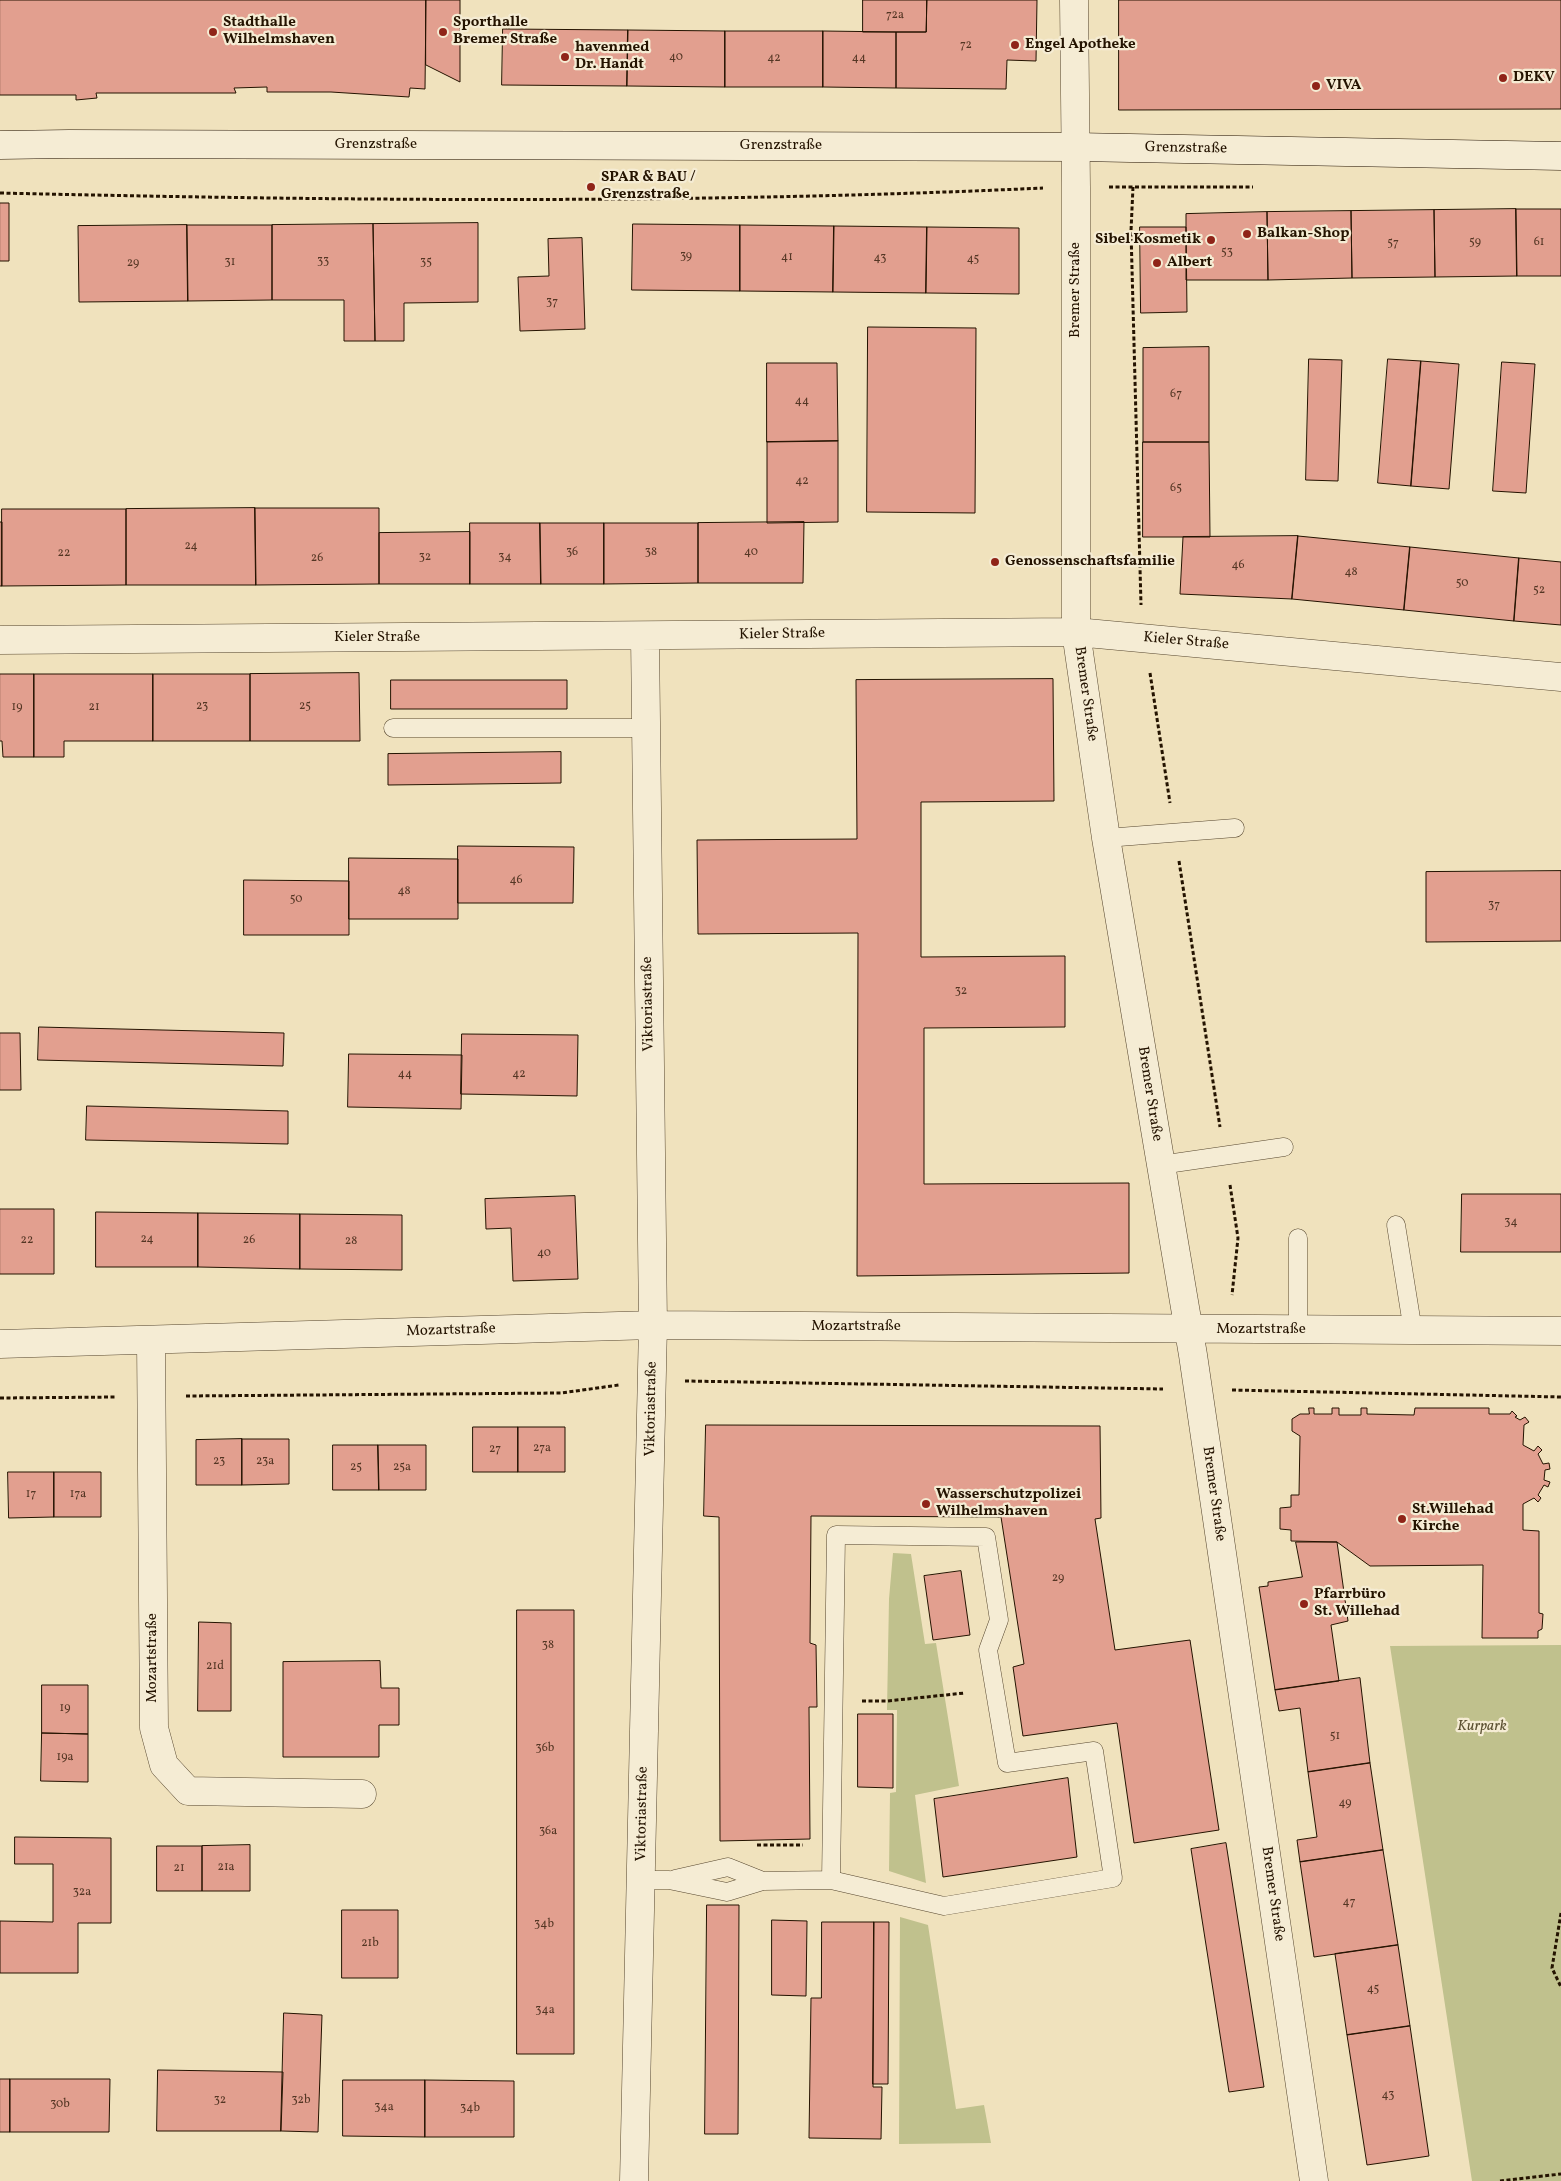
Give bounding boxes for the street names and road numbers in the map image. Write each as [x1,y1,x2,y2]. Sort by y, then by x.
street label: Grenzstraße [335,136,417,154]
street label: Grenzstraße [740,137,822,155]
street label: Grenzstraße [1145,139,1227,159]
street label: Bremer Straße [1067,242,1085,338]
street label: Kieler Straße [739,625,825,645]
street label: Kieler Straße [334,629,420,647]
street label: Kieler Straße [1142,629,1230,655]
street label: Bremer Straße [1069,645,1101,743]
street label: Viktoriastraße [639,956,659,1052]
street label: Bremer Straße [1133,1045,1165,1143]
street label: Mozartstraße [811,1318,901,1336]
street label: Mozartstraße [406,1320,496,1342]
street label: Mozartstraße [1216,1321,1306,1339]
street label: Viktoriastraße [642,1361,662,1457]
street label: Bremer Straße [1197,1445,1229,1543]
street label: Mozartstraße [144,1613,162,1703]
street label: Viktoriastraße [633,1766,653,1862]
street label: Bremer Straße [1256,1845,1288,1943]

